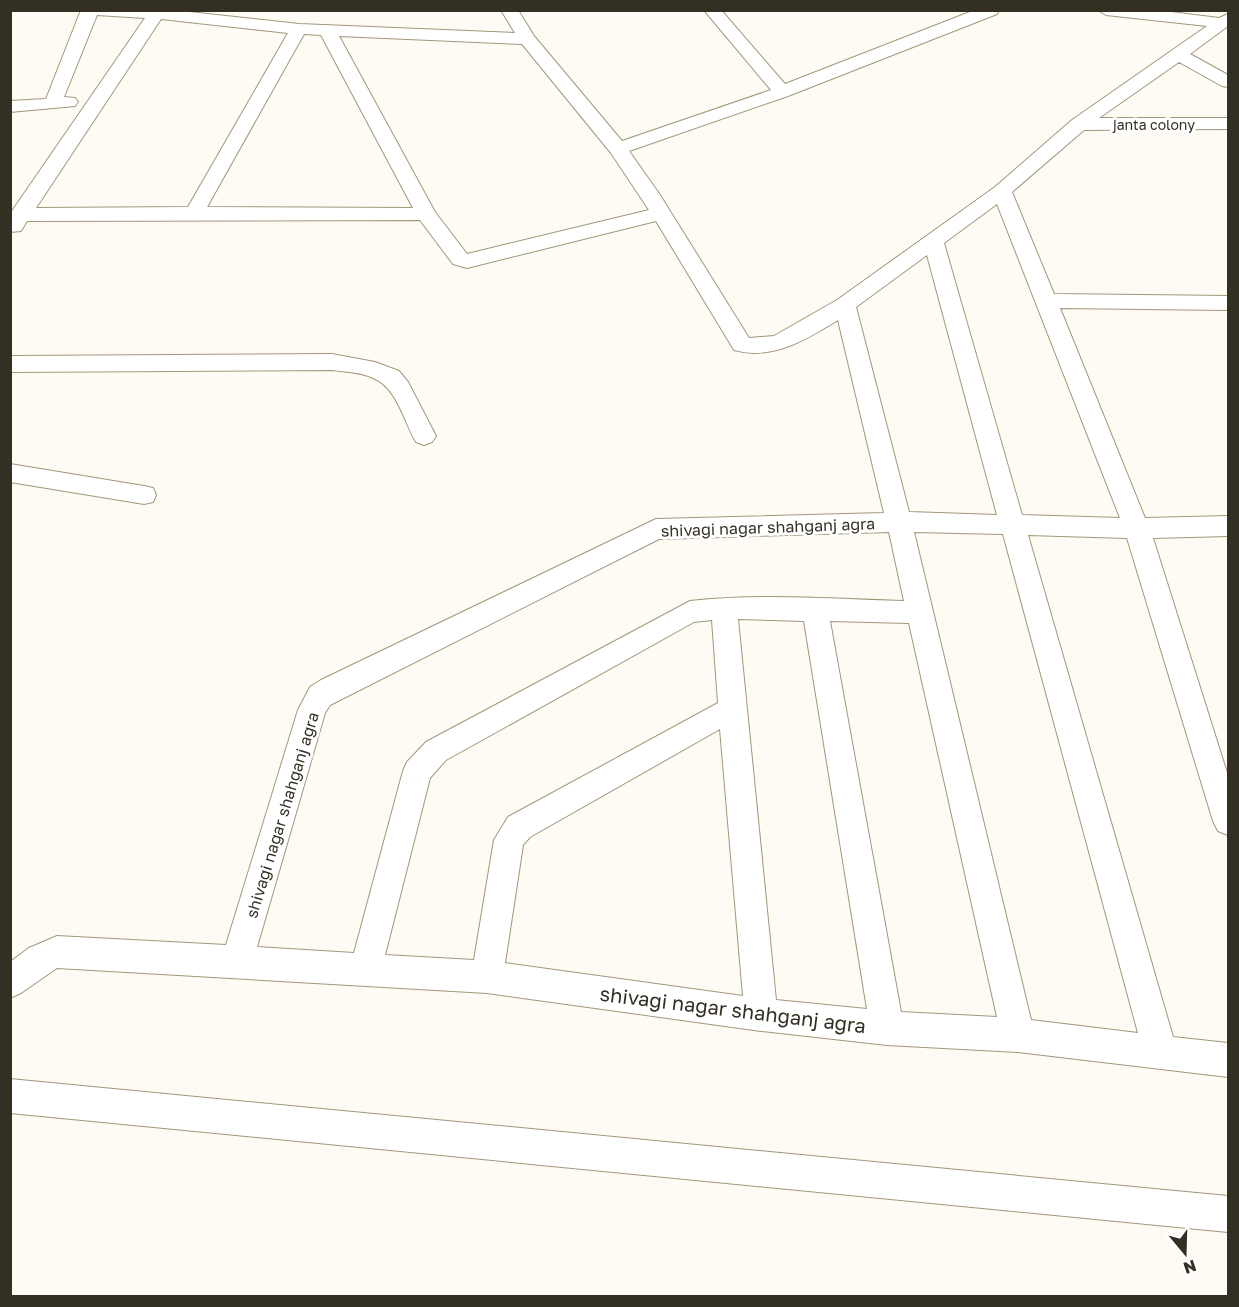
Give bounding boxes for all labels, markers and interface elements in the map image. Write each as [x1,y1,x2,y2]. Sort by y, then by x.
street label: janta colony [1112,116,1195,133]
street label: shivagi nagar shahganj agra [660,513,876,541]
street label: shivagi nagar shahganj agra [241,710,323,920]
street label: shivagi nagar shahganj agra [598,981,868,1037]
north arrow [1155,1223,1215,1283]
text: N [1181,1256,1199,1279]

